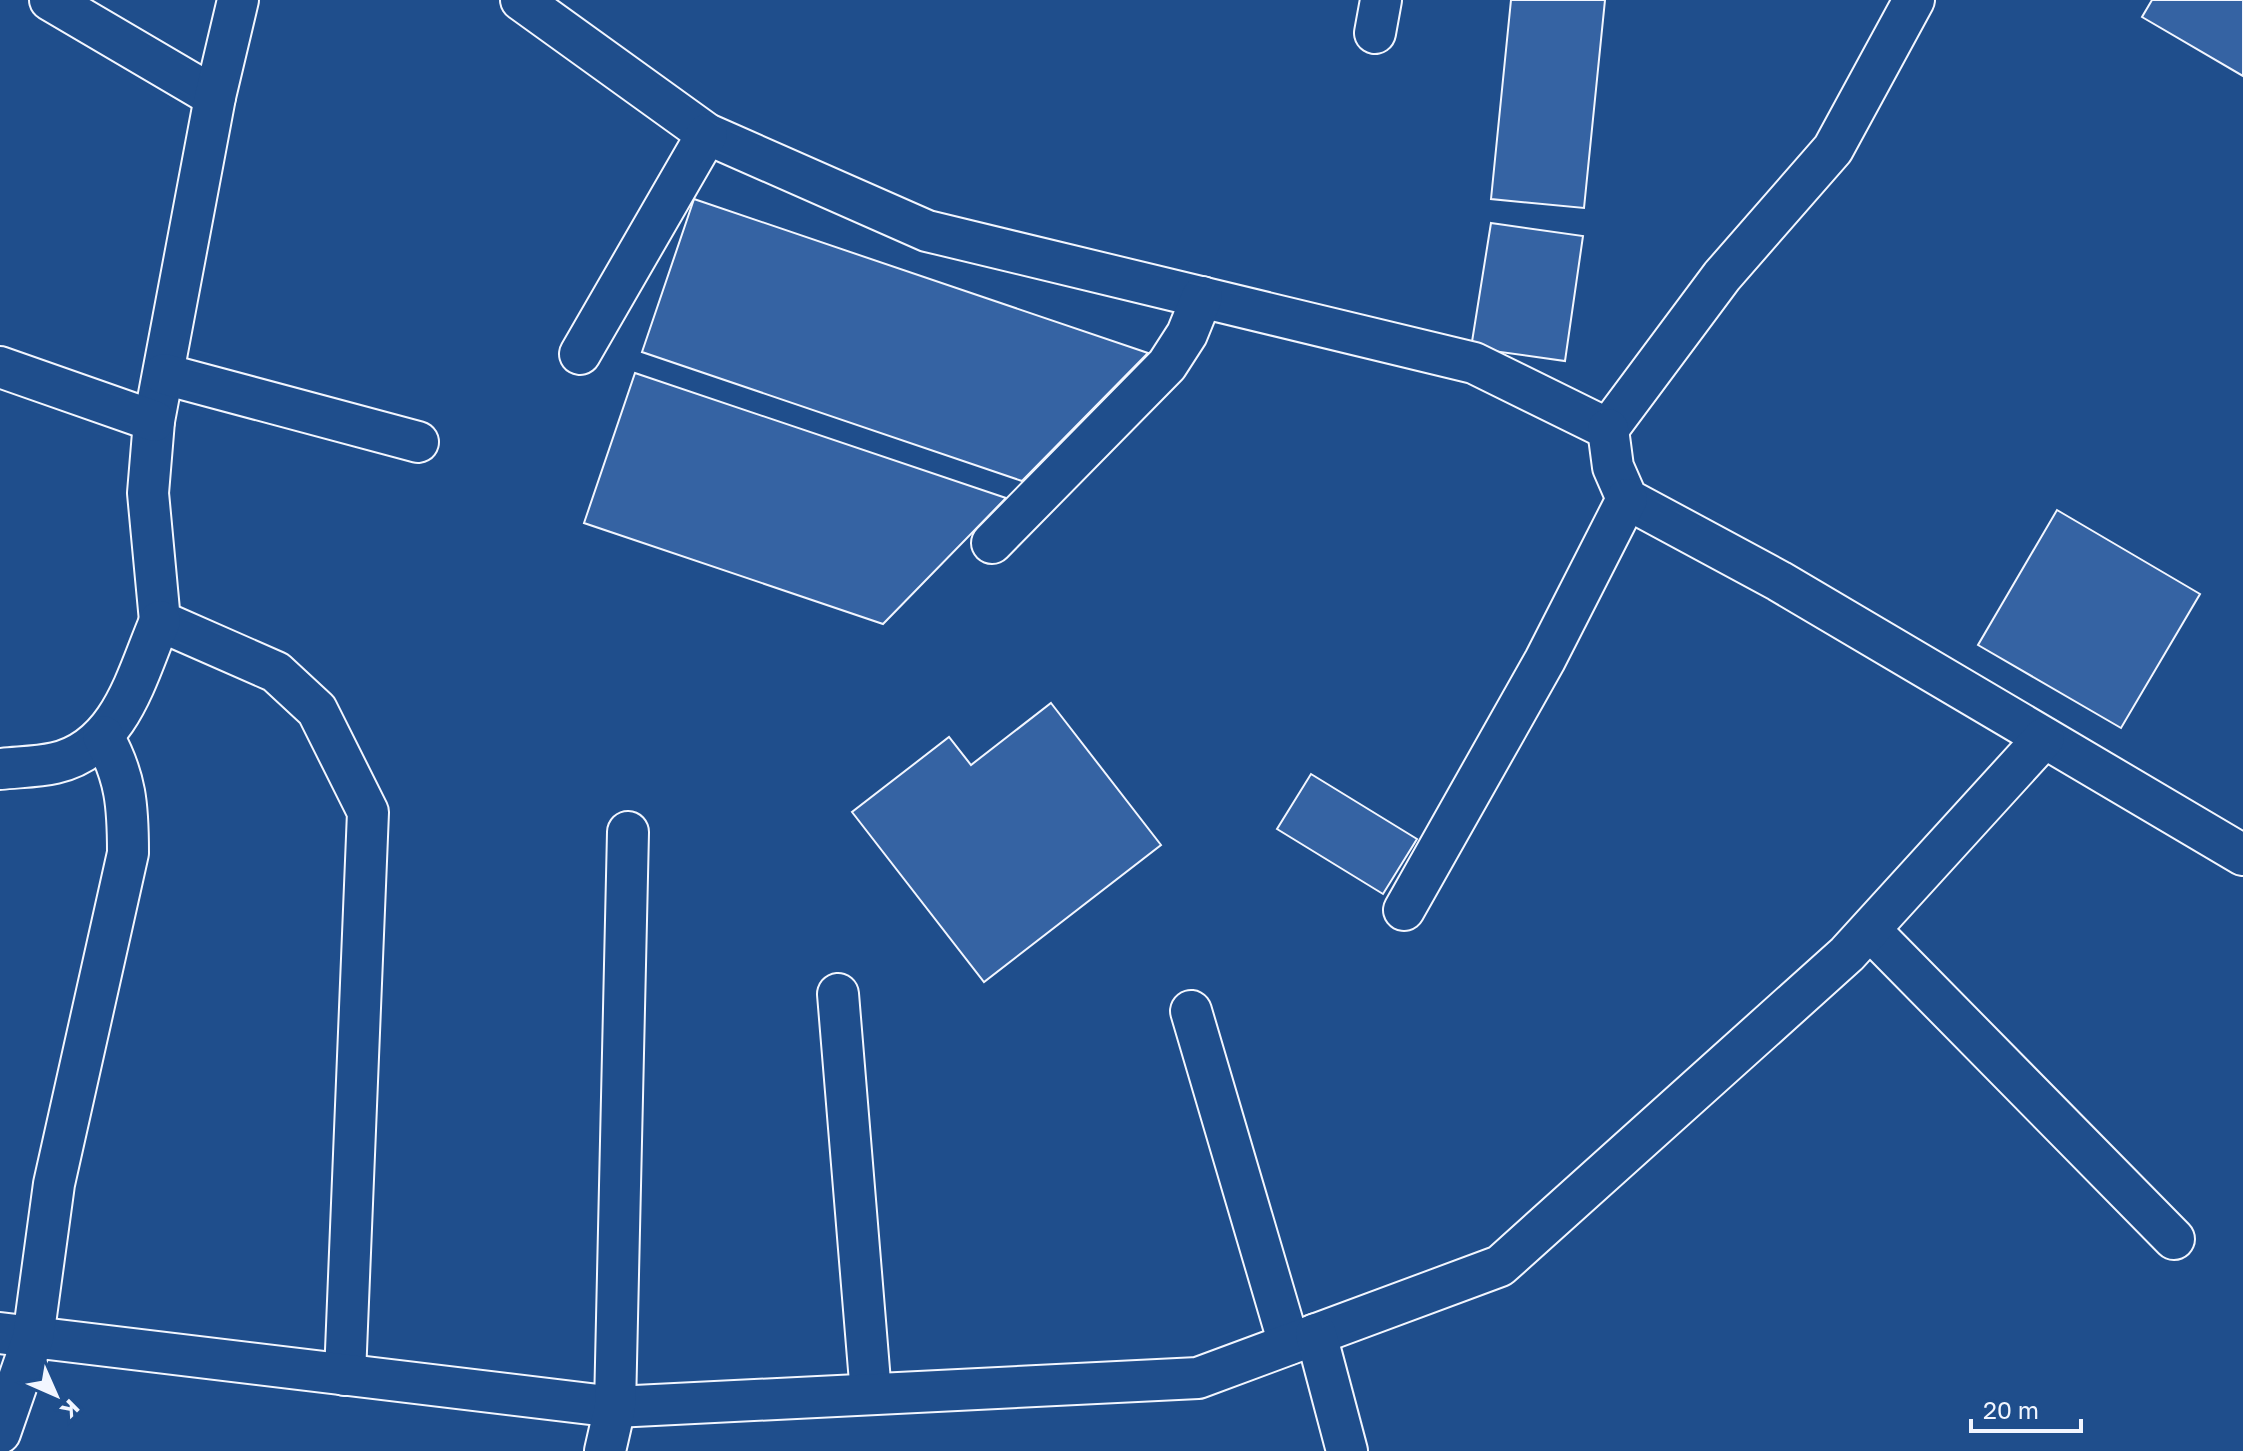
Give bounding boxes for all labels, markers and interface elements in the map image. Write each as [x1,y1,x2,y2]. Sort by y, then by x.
north arrow [16,1355,96,1435]
scale bar [1971,1383,2081,1433]
text: K [55,1394,86,1425]
text: 20 m [1983,1395,2039,1424]

